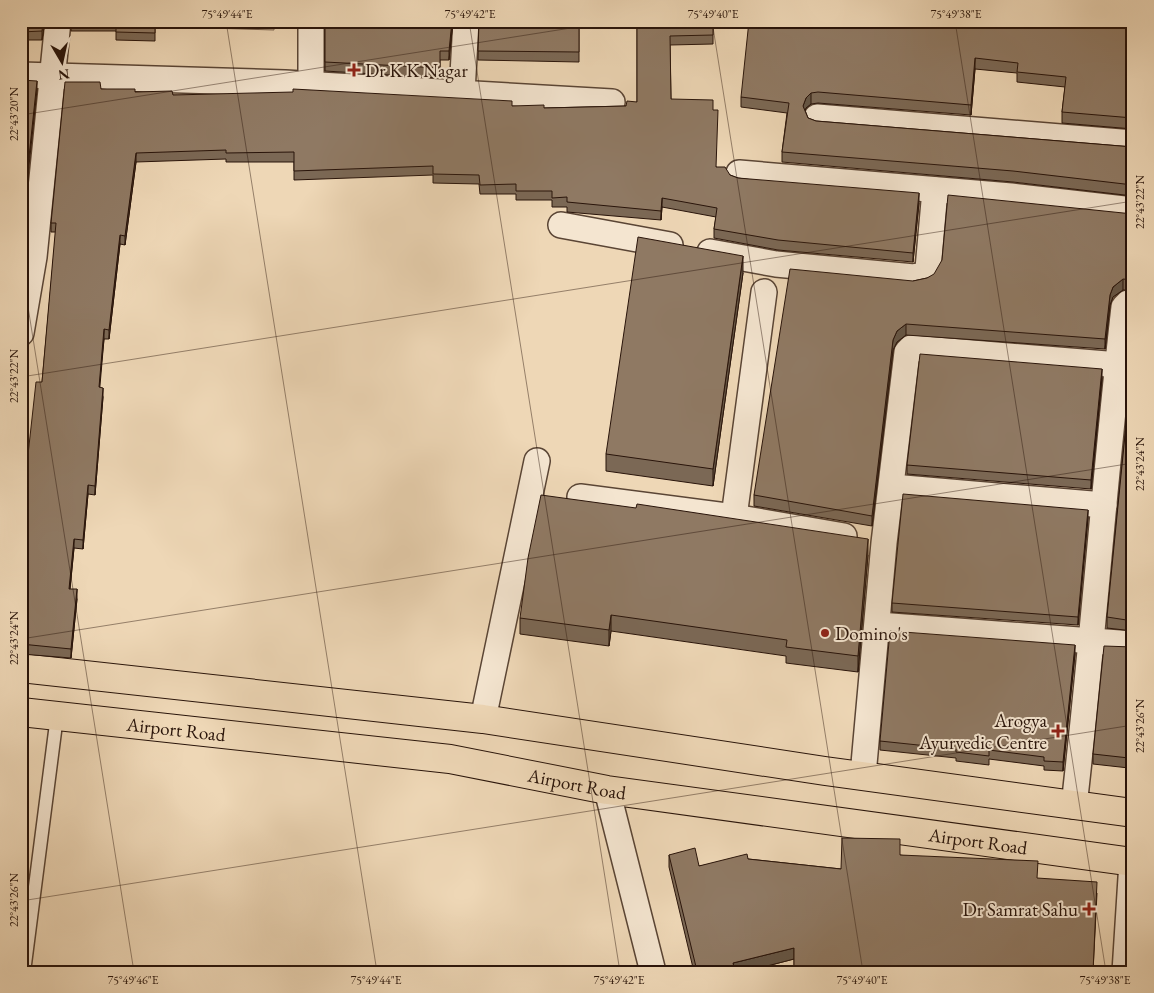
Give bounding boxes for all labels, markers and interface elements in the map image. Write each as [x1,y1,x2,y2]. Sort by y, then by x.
text: 75°49'44"E [201,6,253,22]
text: 75°49'42"E [444,6,496,22]
text: 75°49'40"E [687,6,739,22]
text: 75°49'38"E [930,6,982,22]
north arrow [38,38,88,88]
place label: Dr K K Nagar [365,58,468,83]
marker: Dr K K Nagar [347,63,361,77]
text: N [56,65,71,85]
text: 22°43'20"N [6,87,22,141]
text: 22°43'22"N [1132,175,1148,229]
text: 22°43'22"N [6,349,22,403]
text: 22°43'24"N [1132,437,1148,491]
text: 22°43'24"N [6,611,22,665]
place label: Domino's [835,621,908,646]
marker: Domino's [819,627,831,639]
text: 22°43'26"N [1132,699,1148,753]
place label: Arogya Ayurvedic Centre [918,708,1047,755]
street label: Airport Road [124,711,227,747]
marker: Arogya Ayurvedic Centre [1051,724,1065,738]
street label: Airport Road [525,762,628,805]
street label: Airport Road [926,822,1029,860]
text: 22°43'26"N [6,873,22,927]
place label: Dr Samrat Sahu [962,897,1078,922]
marker: Dr Samrat Sahu [1082,902,1096,916]
text: 75°49'46"E [107,972,159,988]
text: 75°49'44"E [350,972,402,988]
text: 75°49'42"E [593,972,645,988]
text: 75°49'40"E [836,972,888,988]
text: 75°49'38"E [1079,972,1131,988]

